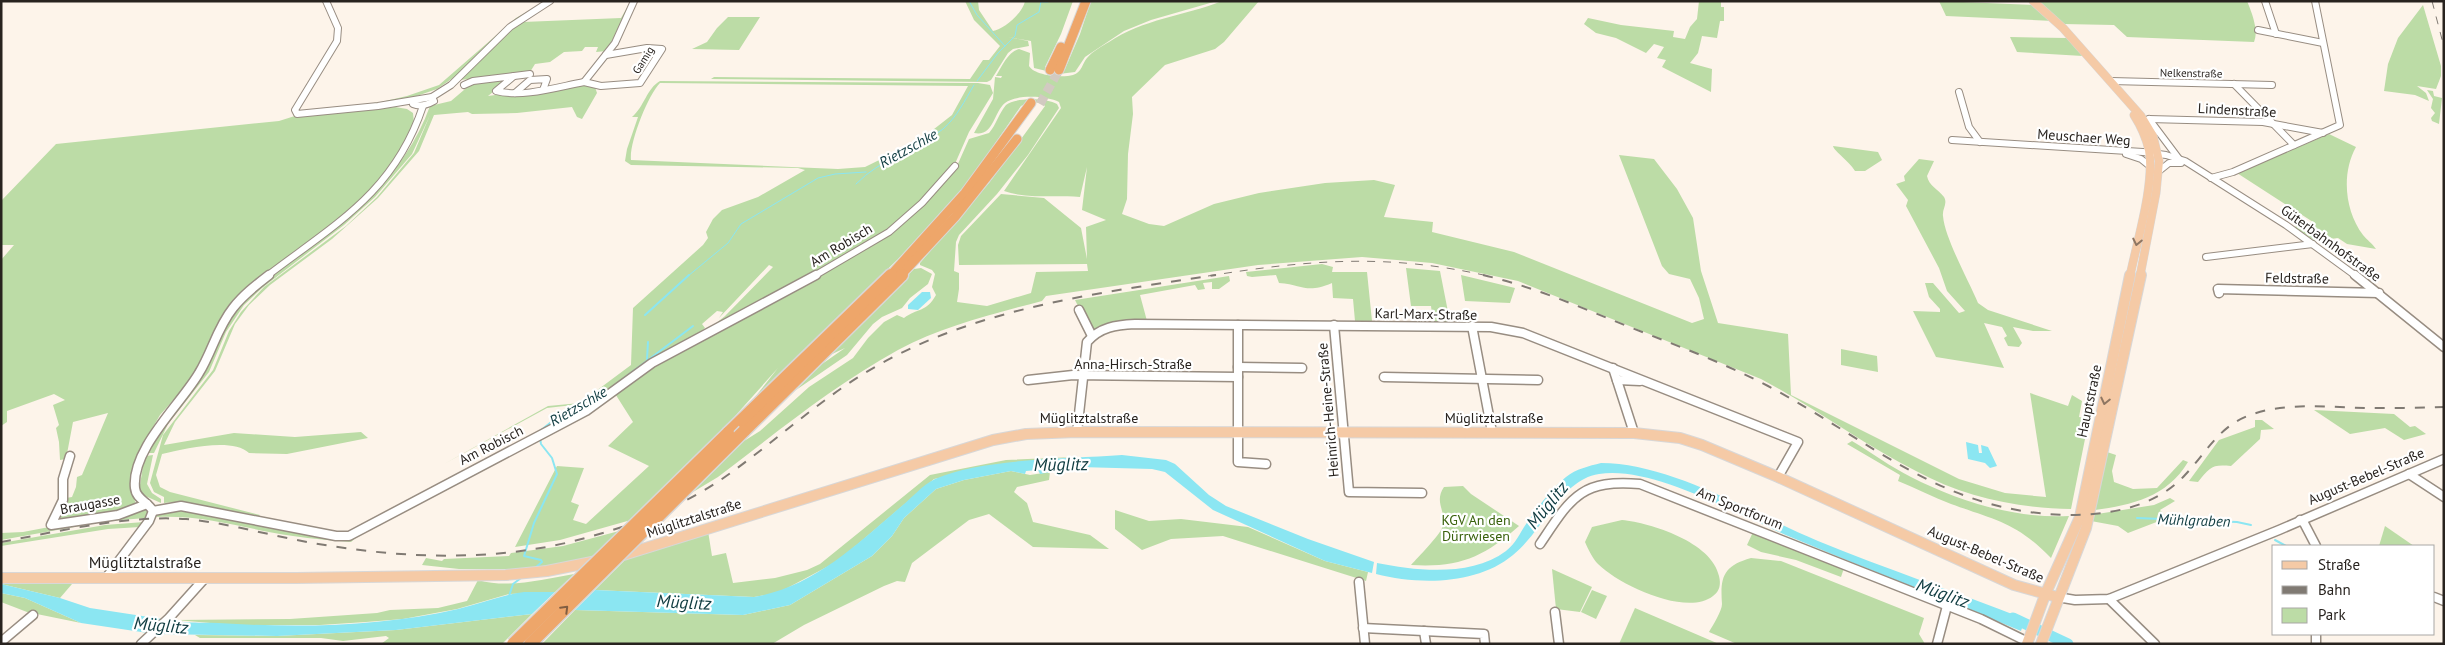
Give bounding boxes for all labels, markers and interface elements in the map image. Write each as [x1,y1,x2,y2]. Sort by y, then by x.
street label: Gamig [629,44,657,76]
street label: Nelkenstraße [2160,65,2223,81]
street label: Lindenstraße [2197,99,2277,121]
water label: Rietzschke [876,124,941,172]
street label: Meuschaer Weg [2037,125,2131,149]
street label: Güterbahnhofstraße [2277,201,2385,285]
street label: Am Robisch [807,219,875,271]
one-way arrow [2133,237,2143,246]
street label: Feldstraße [2265,268,2329,288]
street label: Karl-Marx-Straße [1375,304,1477,324]
street label: Heinrich-Heine-Straße [1313,342,1343,478]
street label: Anna-Hirsch-Straße [1074,355,1192,373]
street label: Hauptstraße [2073,363,2105,439]
water label: Rietzschke [546,382,610,430]
one-way arrow [2100,396,2111,405]
street label: Müglitztalstraße [1040,409,1138,427]
street label: Müglitztalstraße [1445,409,1543,427]
street label: Am Robisch [456,421,526,469]
street label: August-Bebel-Straße [2305,443,2427,509]
water label: Müglitz [1033,452,1089,476]
water label: Müglitz [1521,476,1573,534]
street label: Am Sportforum [1694,483,1786,533]
street label: Braugasse [59,490,121,518]
street label: Müglitztalstraße [644,494,744,542]
water label: Mühlgraben [2157,509,2231,531]
park label: KGV An den Dürrwiesen [1441,511,1511,545]
street label: August-Bebel-Straße [1925,521,2047,587]
legend [2272,545,2435,635]
street label: Müglitztalstraße [89,552,201,572]
text: Straße [2318,555,2360,574]
water label: Müglitz [1913,573,1973,613]
text: Bahn [2318,580,2351,599]
water label: Müglitz [656,589,712,615]
text: Park [2318,605,2346,624]
one-way arrow [559,606,568,615]
water label: Müglitz [133,611,190,639]

